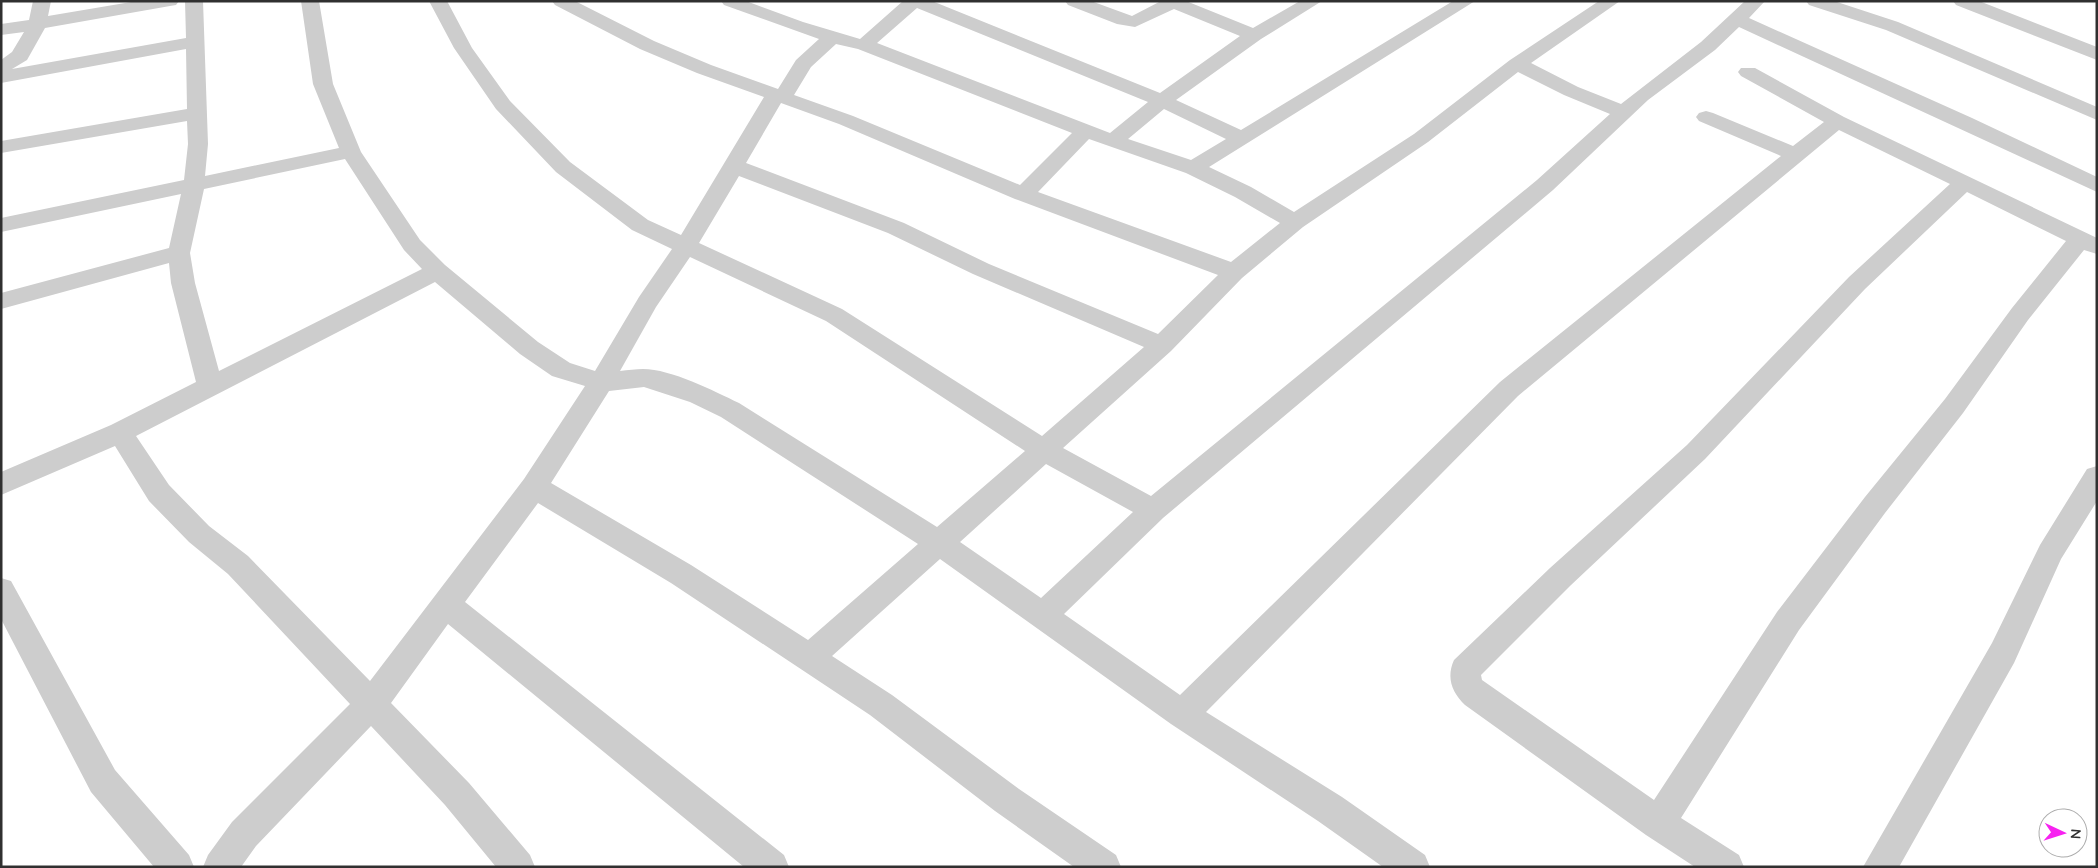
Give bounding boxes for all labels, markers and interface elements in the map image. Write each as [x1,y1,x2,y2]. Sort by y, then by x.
north arrow [2038,808,2088,858]
text: N [2067,828,2085,840]

